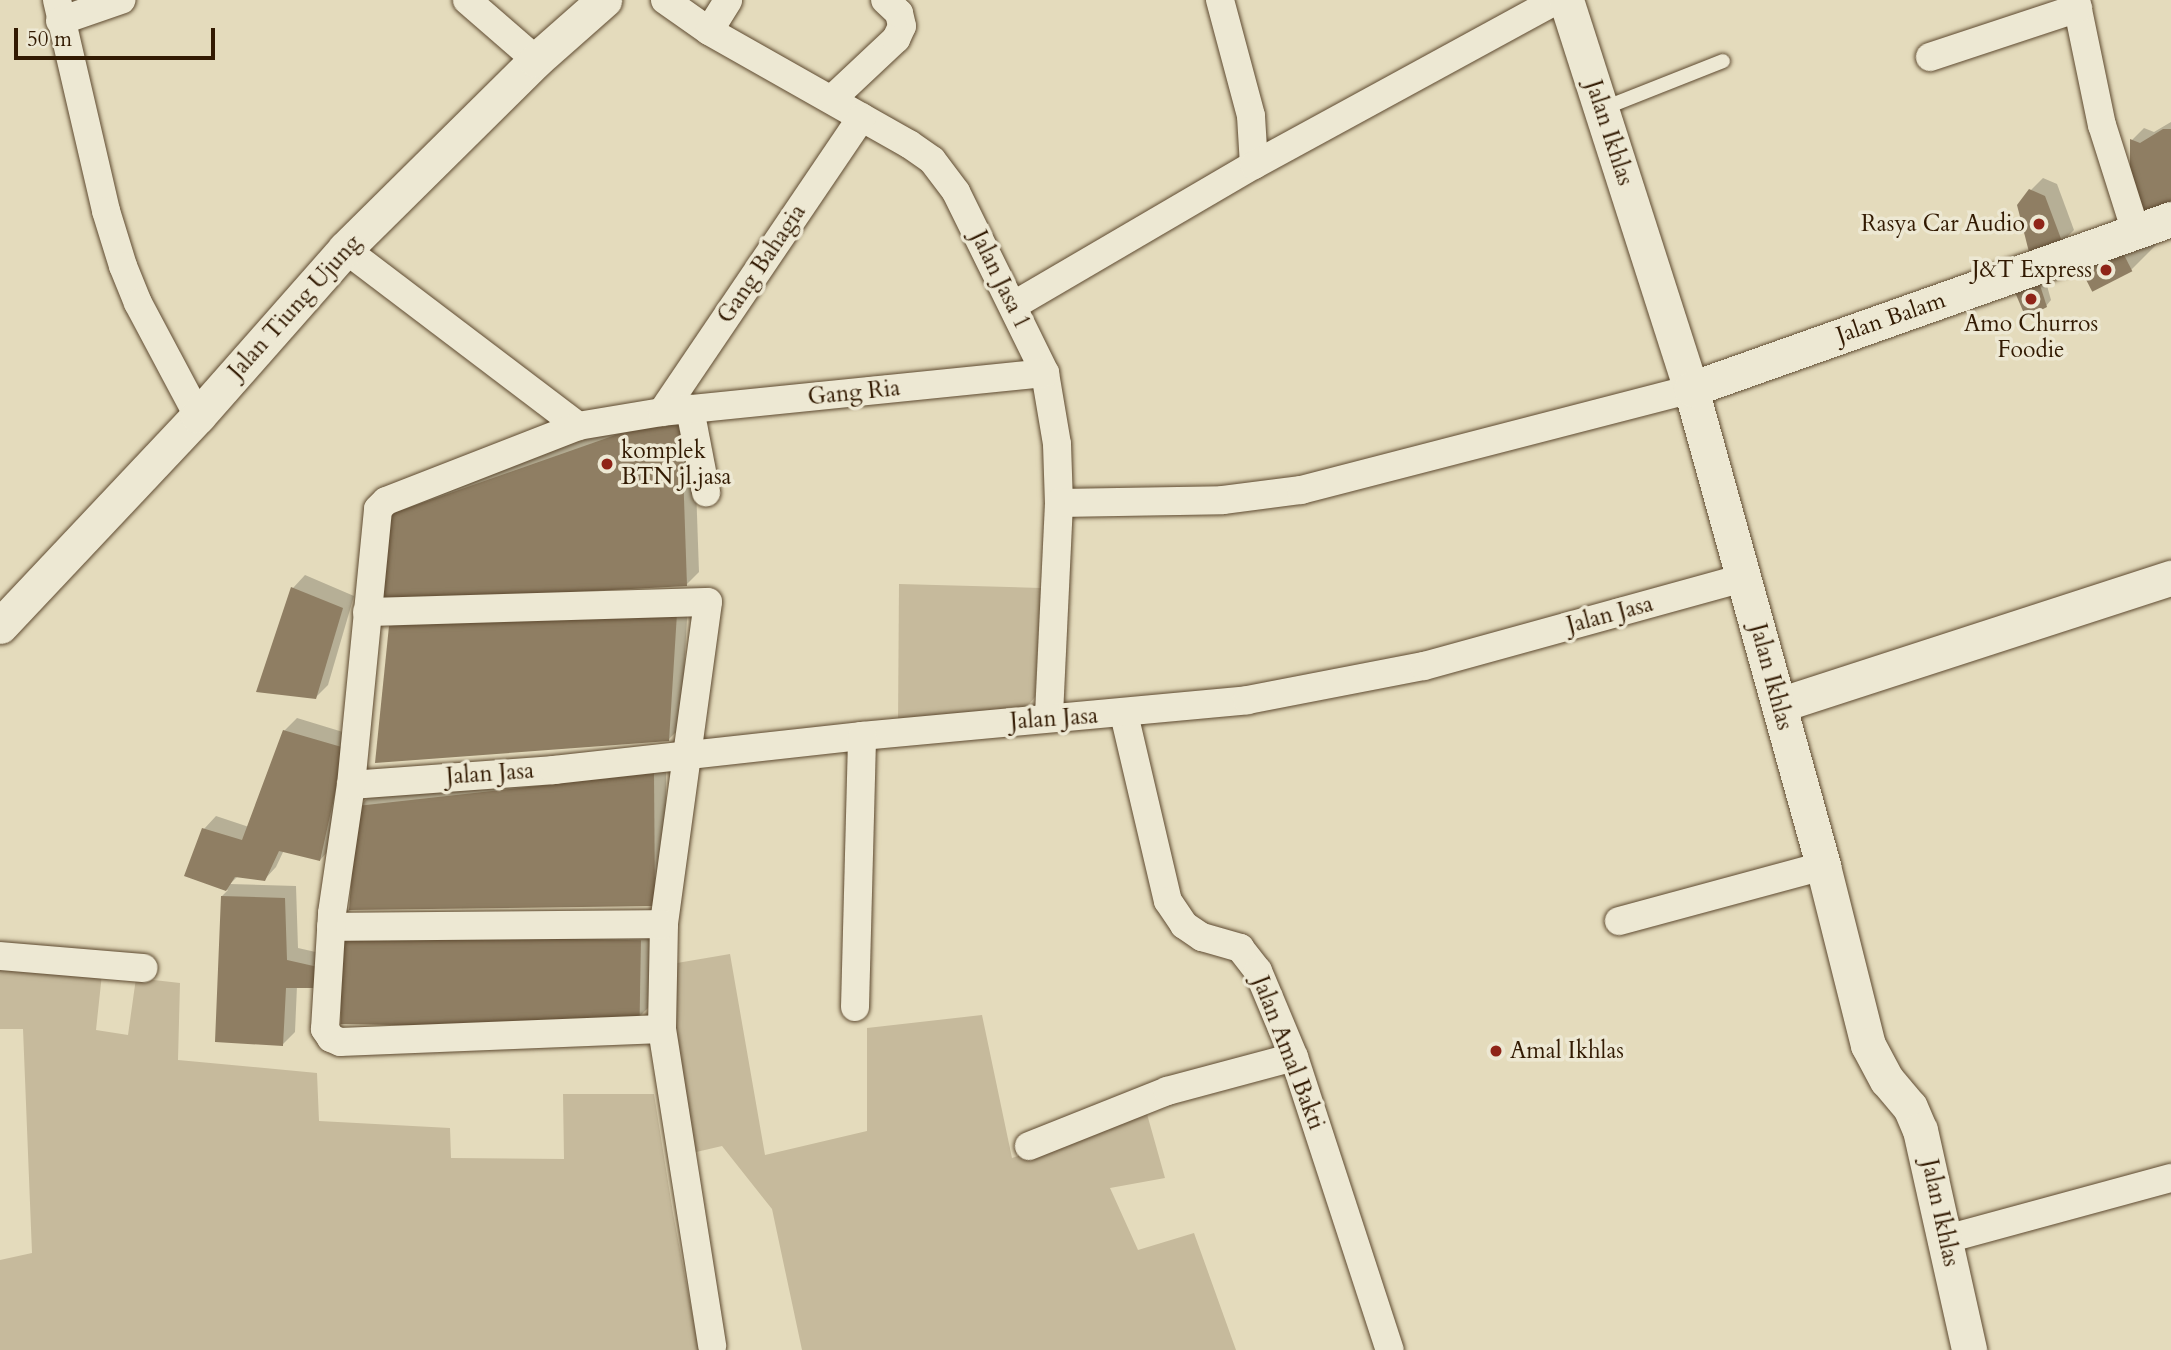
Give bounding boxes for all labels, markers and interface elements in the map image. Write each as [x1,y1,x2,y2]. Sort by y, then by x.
scale bar [18,14,219,58]
text: 50 m [27,25,72,54]
street label: Jalan Ikhlas [1579,77,1639,189]
street label: Gang Bahagia [712,199,812,329]
place label: Rasya Car Audio [1861,210,2025,238]
marker: Rasya Car Audio [2031,216,2047,232]
street label: Jalan Jasa 1 [964,226,1036,334]
street label: Jalan Tiung Ujung [223,229,367,385]
place label: J&T Express [1972,256,2092,284]
marker: J&T Express [2098,262,2114,278]
street label: Jalan Balam [1833,286,1949,350]
marker: Amo Churros Foodie [2023,291,2039,307]
place label: Amo Churros Foodie [1964,310,2098,364]
street label: Gang Ria [806,374,902,412]
place label: komplek BTN jl.jasa [621,437,732,491]
marker: komplek BTN jl.jasa [599,456,615,472]
street label: Jalan Jasa [1564,590,1656,640]
street label: Jalan Ikhlas [1744,621,1798,733]
street label: Jalan Jasa [1009,702,1099,736]
street label: Jalan Jasa [445,757,535,791]
street label: Jalan Amal Bakti [1246,972,1330,1134]
place label: Amal Ikhlas [1510,1037,1624,1065]
marker: Amal Ikhlas [1488,1043,1504,1059]
street label: Jalan Ikhlas [1915,1157,1965,1269]

